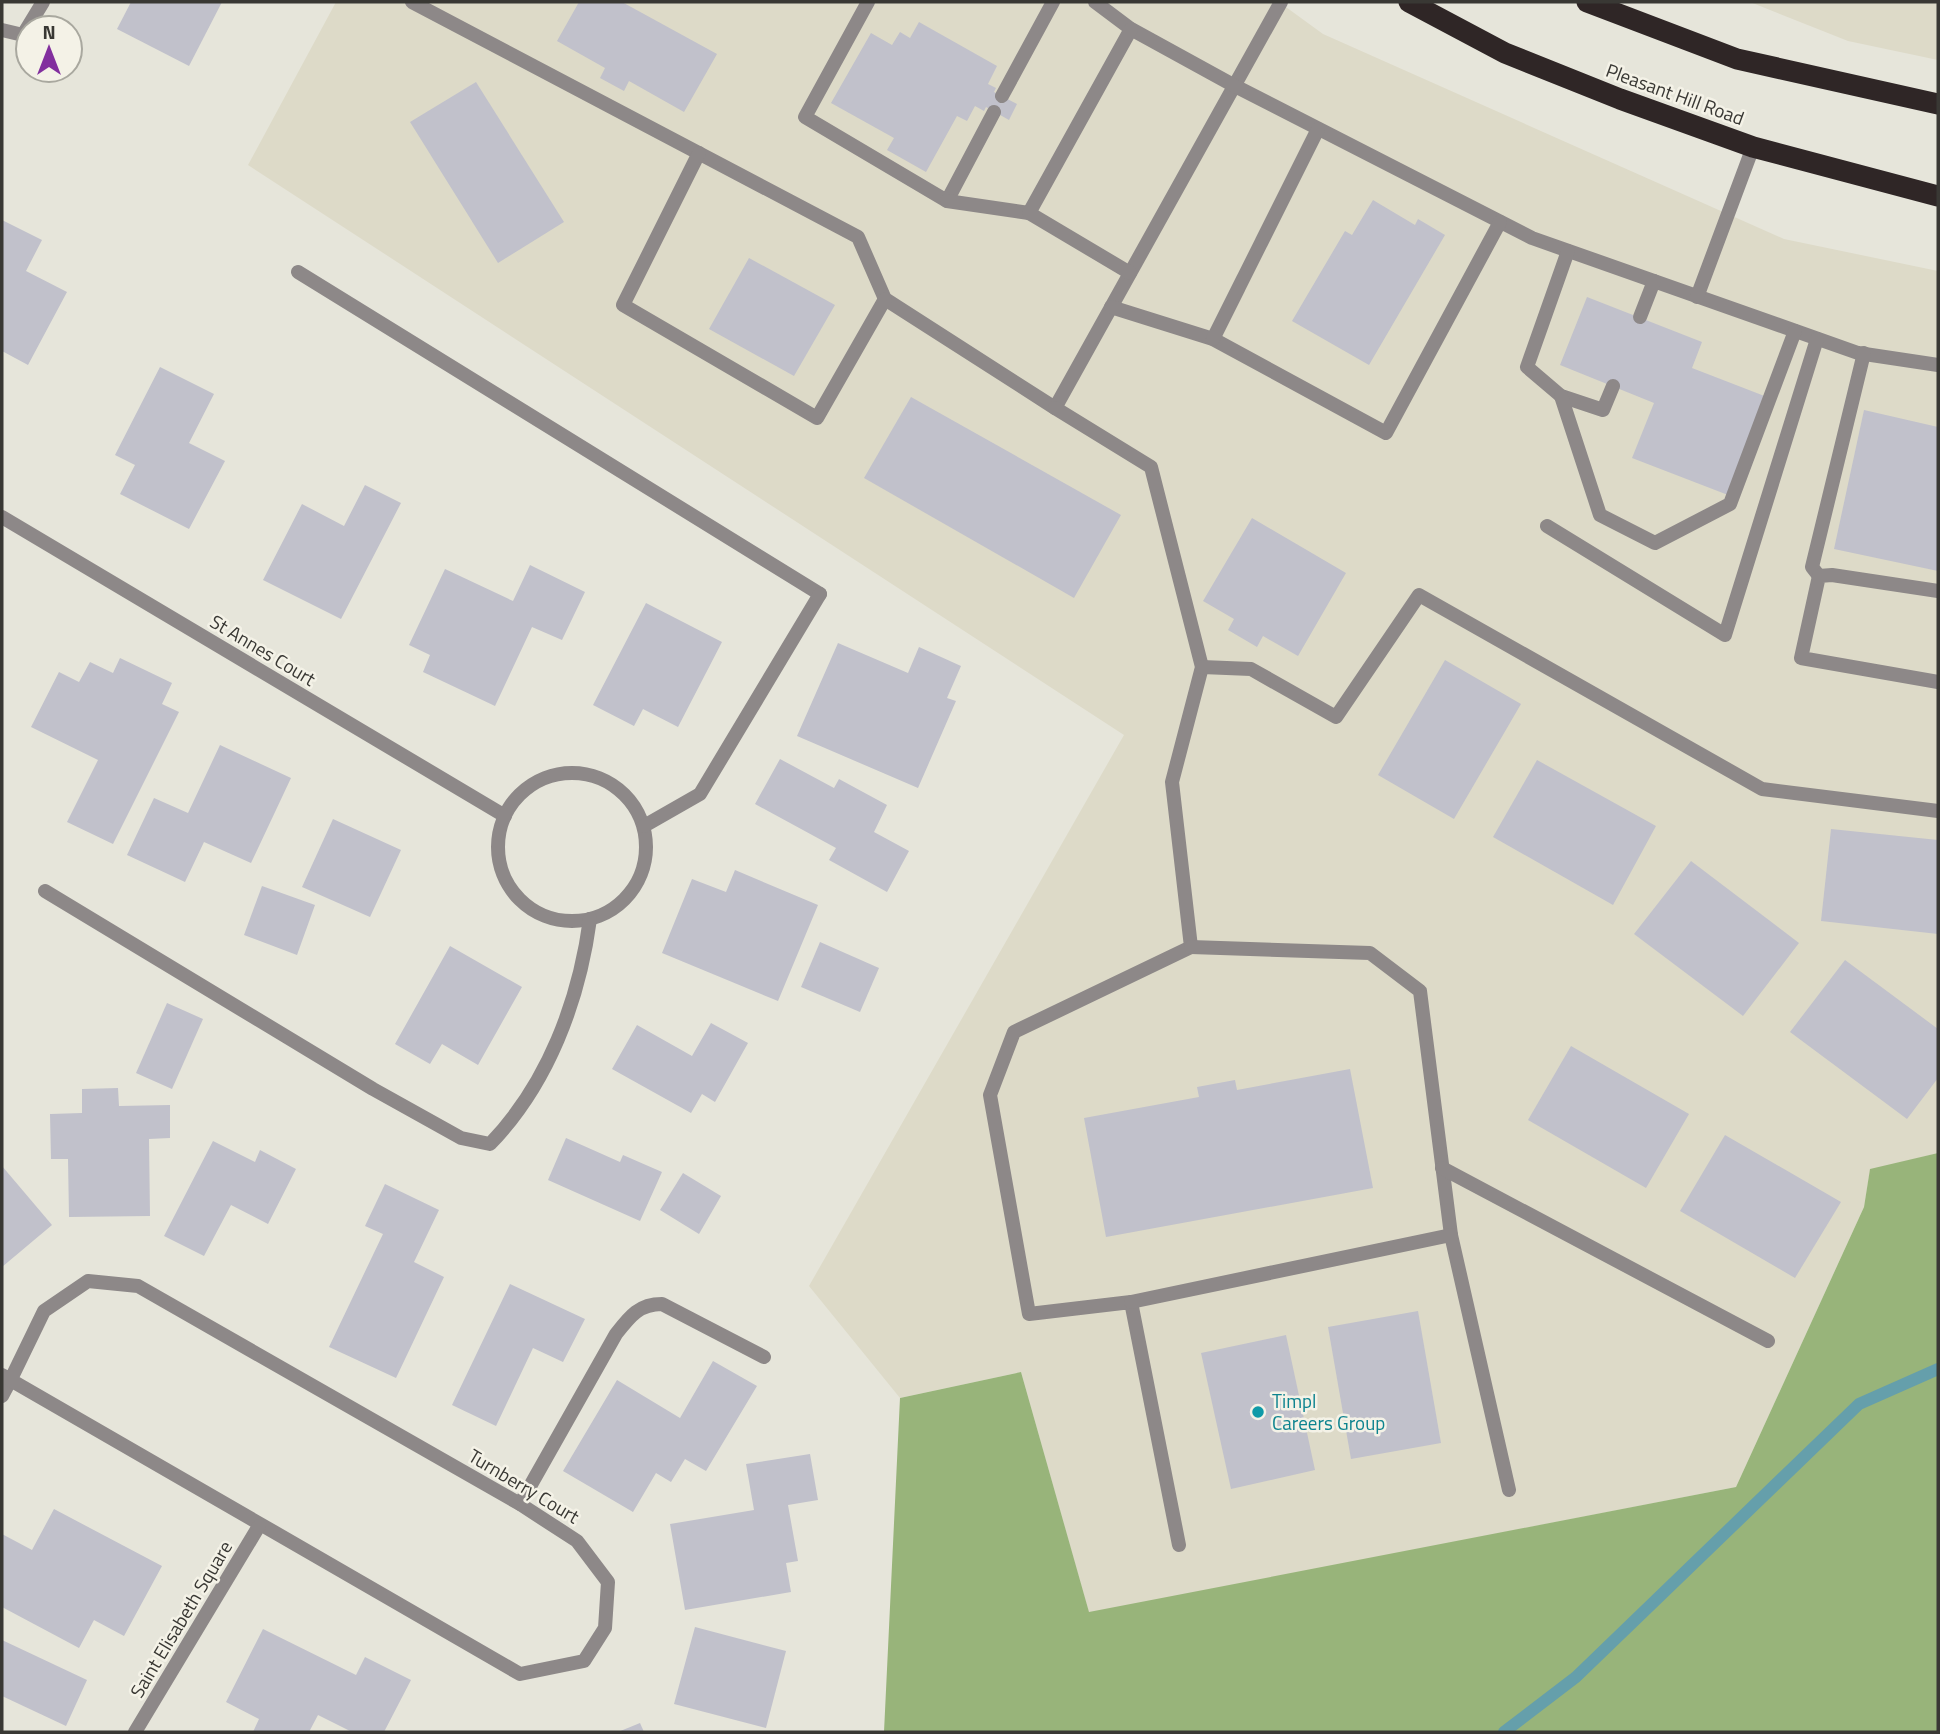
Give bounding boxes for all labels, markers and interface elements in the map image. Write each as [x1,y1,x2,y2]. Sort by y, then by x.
north arrow [14,14,84,84]
text: N [42,17,56,46]
street label: Pleasant Hill Road [1602,55,1748,132]
street label: St Annes Court [205,607,322,693]
place label: Timpl Careers Group [1272,1386,1385,1437]
marker: Timpl Careers Group [1250,1404,1266,1420]
street label: Turnberry Court [463,1441,586,1530]
street label: Saint Elisabeth Square [122,1535,239,1703]

